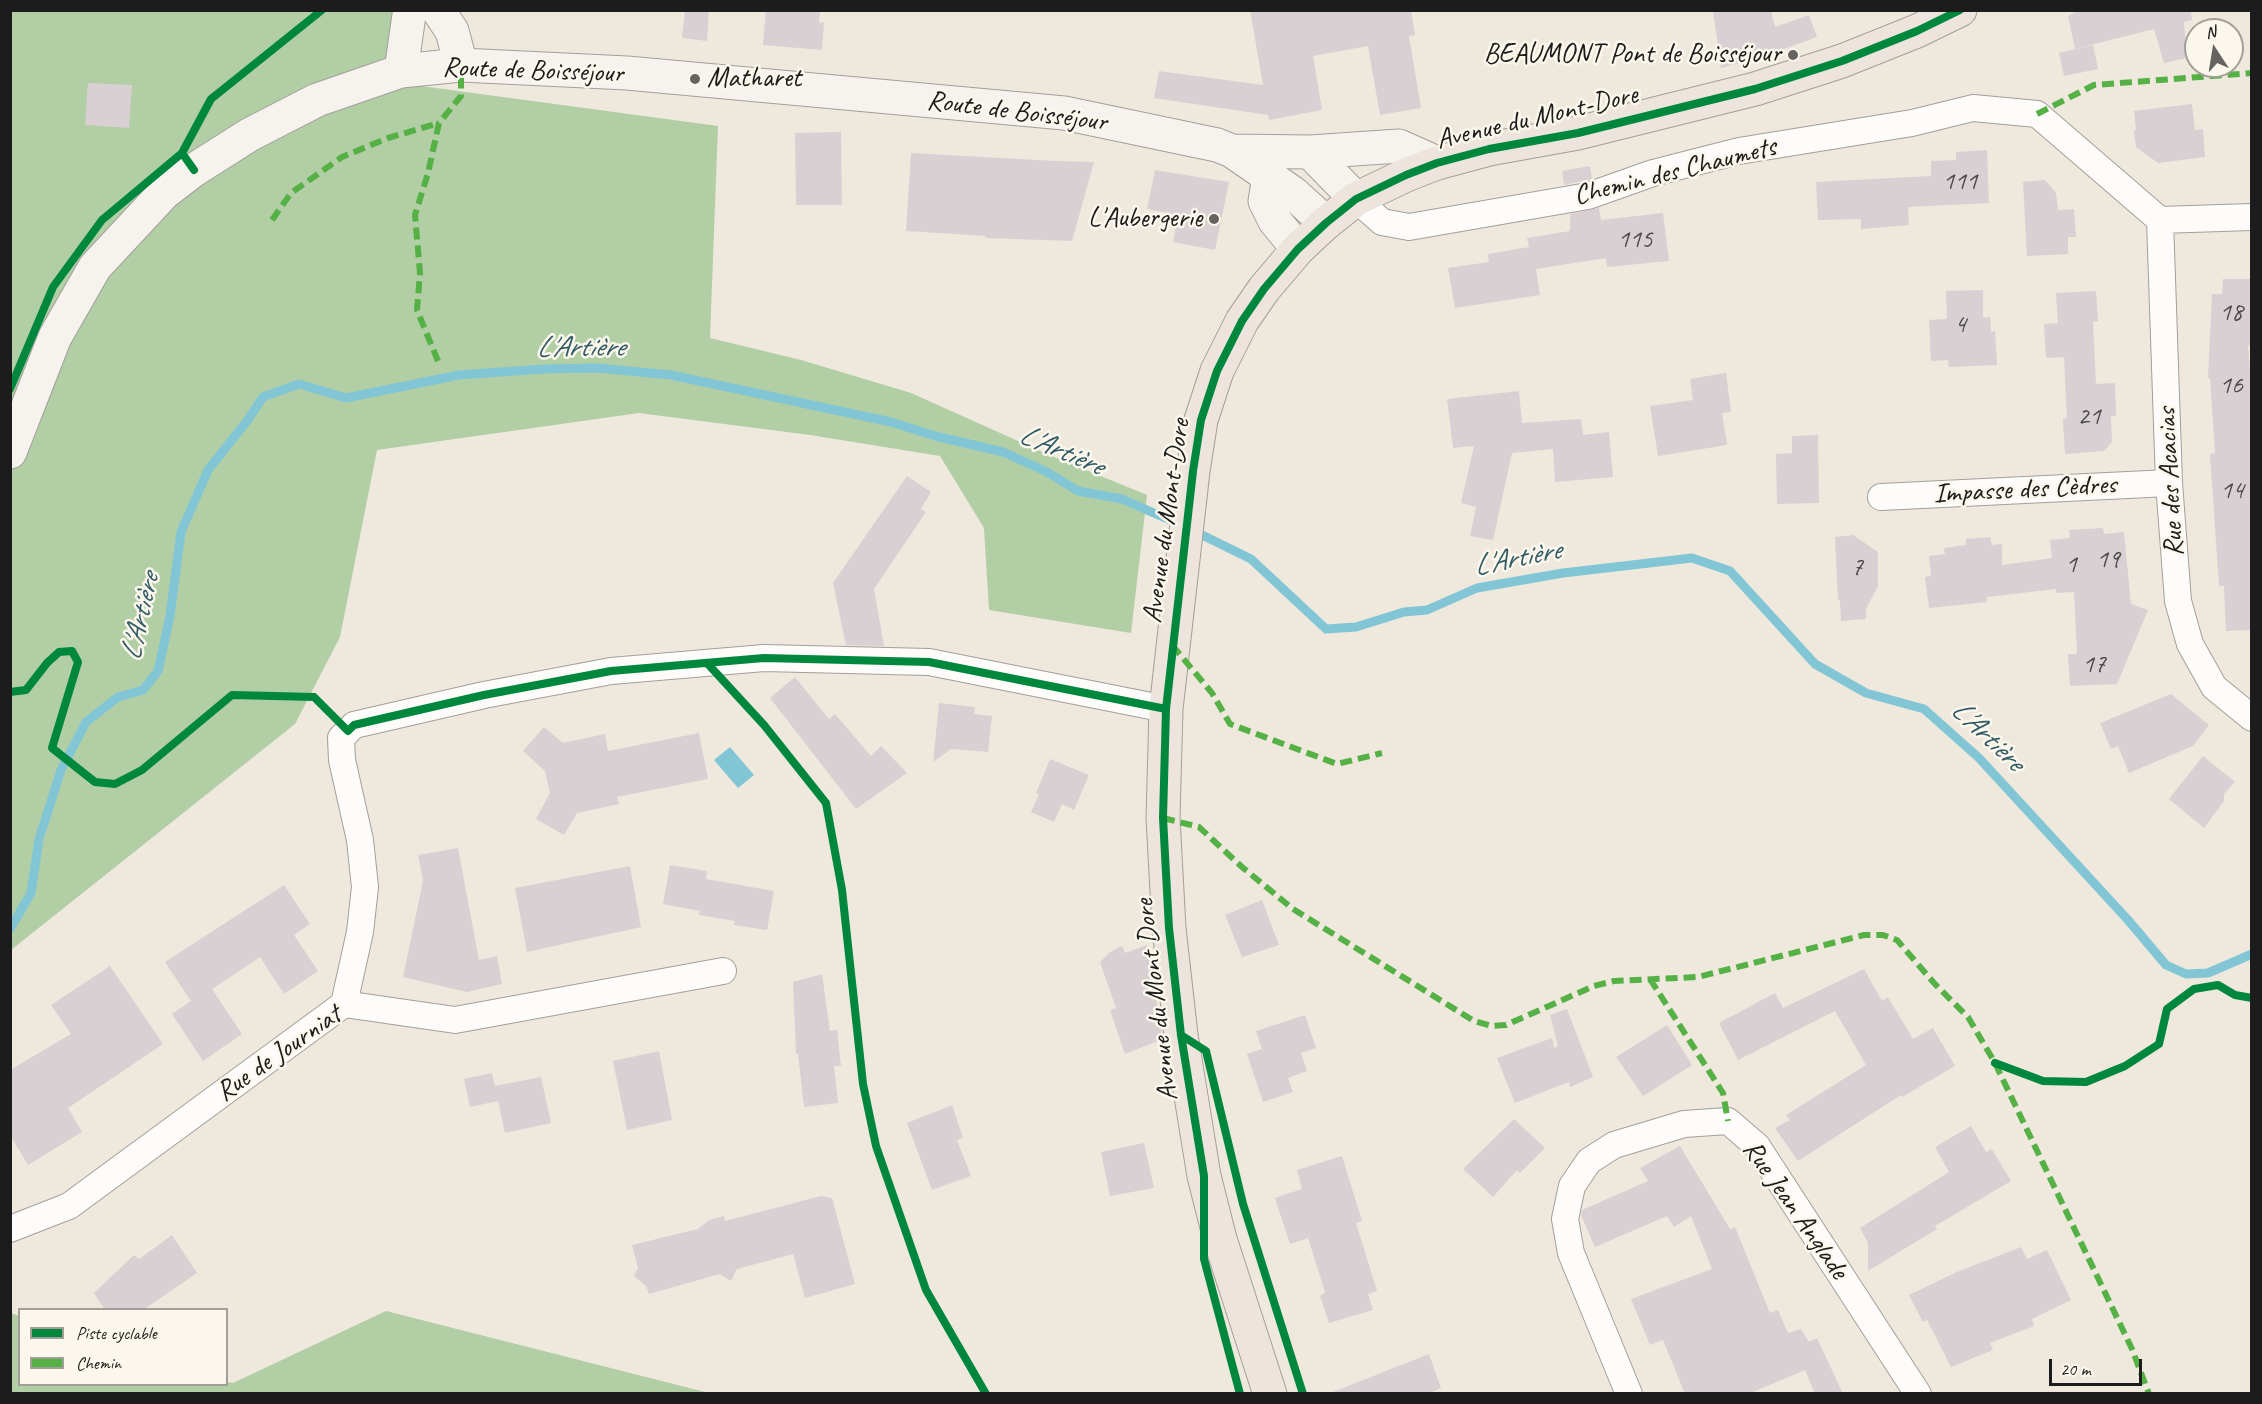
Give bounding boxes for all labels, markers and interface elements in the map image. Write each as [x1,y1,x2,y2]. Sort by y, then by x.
north arrow [2184,18,2244,78]
text: N [2204,22,2218,43]
place label: BEAUMONT Pont de Boisséjour [1484,38,1781,72]
marker: BEAUMONT Pont de Boisséjour [1786,48,1800,62]
street label: Route de Boisséjour [442,51,624,91]
place label: Matharet [707,62,801,96]
marker: Matharet [688,72,702,86]
street label: Avenue du Mont-Dore [1433,79,1641,157]
street label: Route de Boisséjour [925,84,1109,140]
street label: Chemin des Chaumets [1570,131,1780,213]
house number: 111 [1942,166,1978,198]
place label: L'Aubergerie [1088,202,1202,236]
marker: L'Aubergerie [1207,212,1221,226]
house number: 115 [1617,224,1653,256]
house number: 18 [2219,297,2243,329]
house number: 4 [1954,309,1966,341]
water label: L'Artière [536,330,624,366]
house number: 16 [2219,370,2243,402]
house number: 21 [2077,401,2101,433]
street label: Rue des Acacias [2150,407,2192,557]
water label: L'Artière [1014,417,1108,485]
street label: Avenue du Mont-Dore [1136,417,1198,625]
street label: Impasse des Cèdres [1933,468,2117,512]
house number: 14 [2220,475,2244,507]
water label: L'Artière [1471,533,1563,585]
house number: 19 [2096,544,2120,576]
house number: 1 [2065,549,2077,581]
house number: 7 [1851,552,1863,584]
water label: L'Artière [114,570,168,664]
house number: 17 [2082,649,2106,681]
water label: L'Artière [1943,693,2031,779]
street label: Avenue du Mont Dore [1128,897,1186,1103]
street label: Rue de Journiat [210,999,348,1109]
street label: Rue Jean Anglade [1735,1134,1855,1286]
legend [18,1308,228,1386]
text: Piste cyclable [76,1322,157,1344]
scale bar [2052,1347,2145,1385]
text: Chemin [76,1352,121,1374]
text: 20 m [2060,1358,2091,1380]

